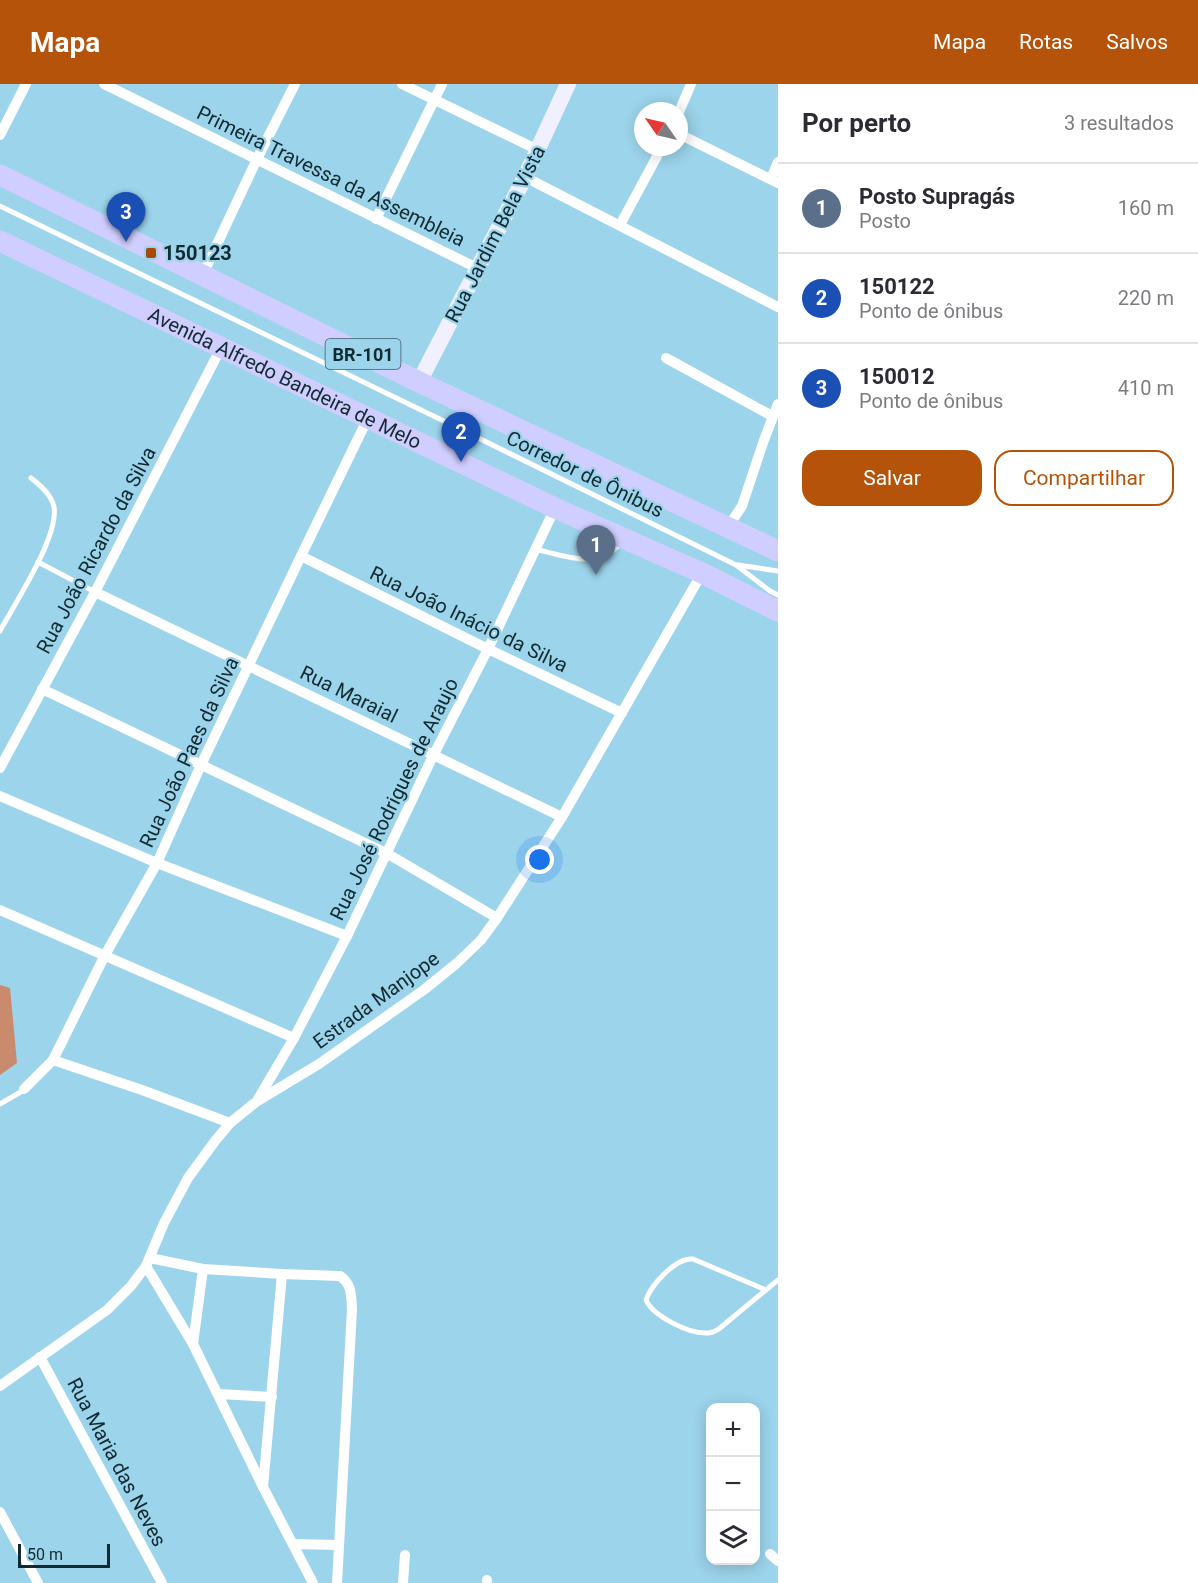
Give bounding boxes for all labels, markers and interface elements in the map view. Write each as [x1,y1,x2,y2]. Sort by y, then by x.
text: Mapa [30,26,100,59]
text: Mapa [933,30,986,54]
text: Rotas [1019,30,1073,54]
text: Salvos [1106,30,1168,54]
street label: Primeira Travessa da Assembleia [193,100,469,252]
north arrow [634,102,688,156]
text: Por perto [802,108,911,138]
text: 3 resultados [1064,111,1174,135]
street label: Rua Jardim Bela Vista [440,141,550,327]
text: Posto Supragás [859,184,1015,209]
pin: 3 [106,192,146,242]
text: 1 [816,196,827,220]
text: 160 m [1118,196,1174,220]
text: Posto [859,209,911,233]
place label: 150123 [163,241,232,265]
marker: 150123 [144,246,158,260]
text: 150122 [859,274,935,299]
text: 2 [816,286,827,310]
text: 220 m [1118,286,1174,310]
text: Ponto de ônibus [859,299,1003,323]
street label: Avenida Alfredo Bandeira de Melo [144,302,425,454]
road number: BR-101 [326,339,400,369]
text: 150012 [859,364,935,389]
text: 3 [816,376,827,400]
text: 410 m [1118,376,1174,400]
text: Ponto de ônibus [859,389,1003,413]
pin: 2 [442,412,480,462]
street label: Corredor de Ônibus [502,426,668,522]
street label: Rua João Ricardo da Silva [31,442,161,658]
button: Salvar [802,450,982,506]
button: Compartilhar [994,450,1174,506]
pin: 1 [576,526,616,575]
street label: Rua João Inácio da Silva [366,561,572,677]
street label: Rua João Paes da Silva [134,653,244,851]
street label: Rua Maraial [296,660,402,728]
street label: Rua José Rodrigues de Araujo [325,674,463,924]
your location [525,845,554,874]
street label: Estrada Manjope [308,946,444,1054]
street label: Rua Maria das Neves [62,1374,172,1550]
map controls [706,1403,760,1565]
button: + [706,1403,760,1457]
button: − [706,1457,760,1511]
button: layers [706,1511,760,1565]
scale bar [18,1541,110,1568]
text: 50 m [27,1545,63,1564]

